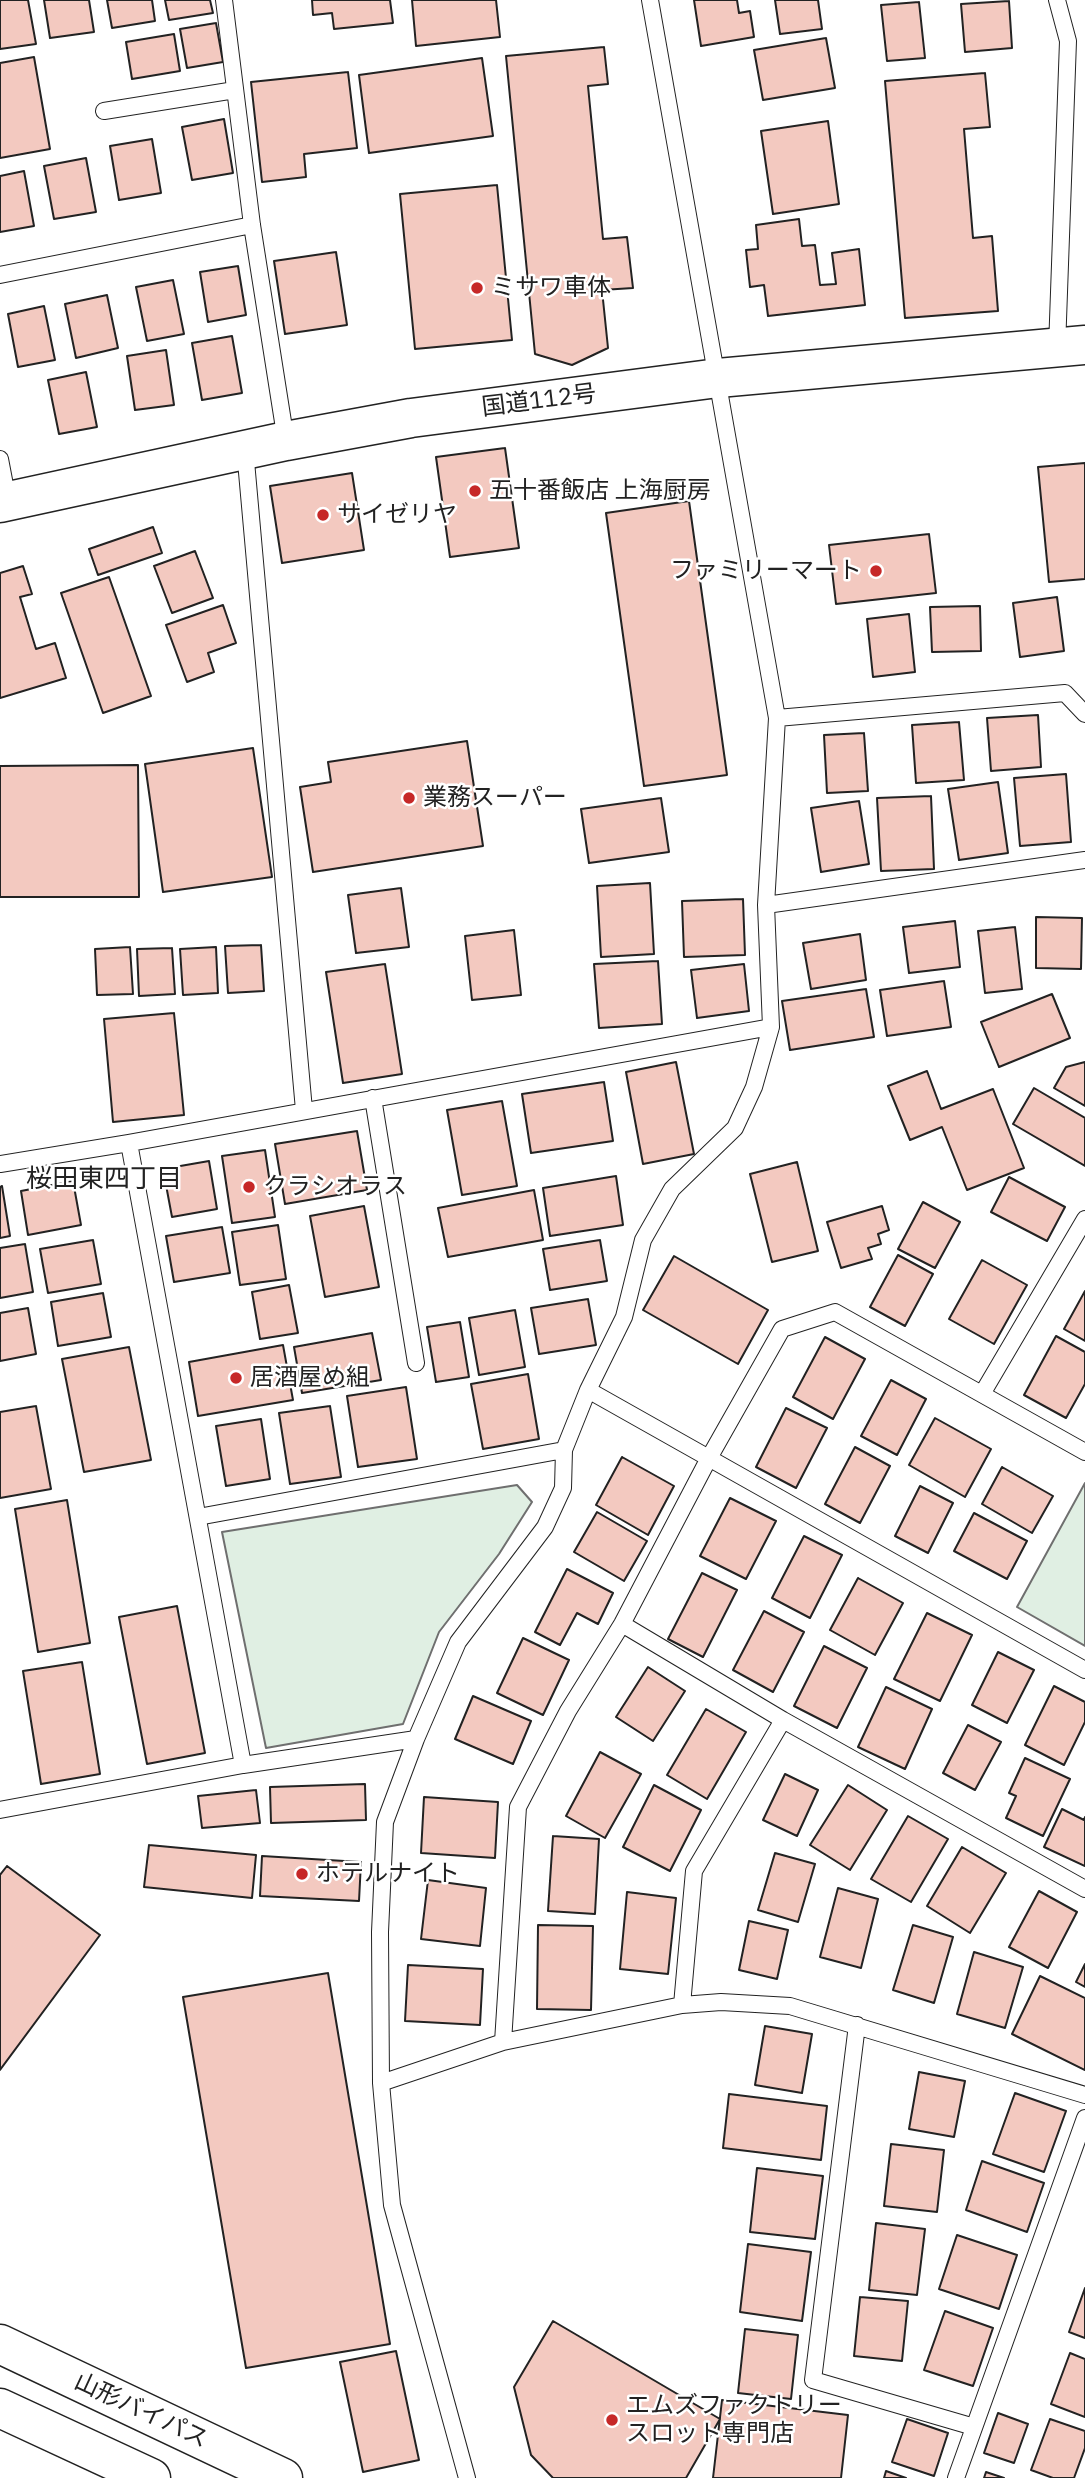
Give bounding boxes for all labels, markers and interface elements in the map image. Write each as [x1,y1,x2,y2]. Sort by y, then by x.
place label: ミサワ車体 [491,274,611,302]
marker: ミサワ車体 [469,280,485,296]
street label: 国道112号 [480,380,598,422]
place label: 五十番飯店 上海厨房 [489,477,711,505]
marker: 五十番飯店 上海厨房 [467,483,483,499]
place label: サイゼリヤ [337,501,457,529]
marker: サイゼリヤ [315,507,331,523]
place label: ファミリーマート [670,557,862,585]
marker: ファミリーマート [868,563,884,579]
place label: 業務スーパー [423,784,567,812]
marker: 業務スーパー [401,790,417,806]
district label: 桜田東四丁目 [26,1163,182,1195]
place label: クラシオラス [263,1173,407,1201]
marker: クラシオラス [241,1179,257,1195]
place label: 居酒屋め組 [250,1364,370,1392]
marker: 居酒屋め組 [228,1370,244,1386]
place label: ホテルナイト [316,1860,460,1888]
marker: ホテルナイト [294,1866,310,1882]
street label: 山形バイパス [70,2368,212,2454]
place label: エムズファクトリー スロット専門店 [626,2392,842,2448]
marker: エムズファクトリー スロット専門店 [604,2412,620,2428]

